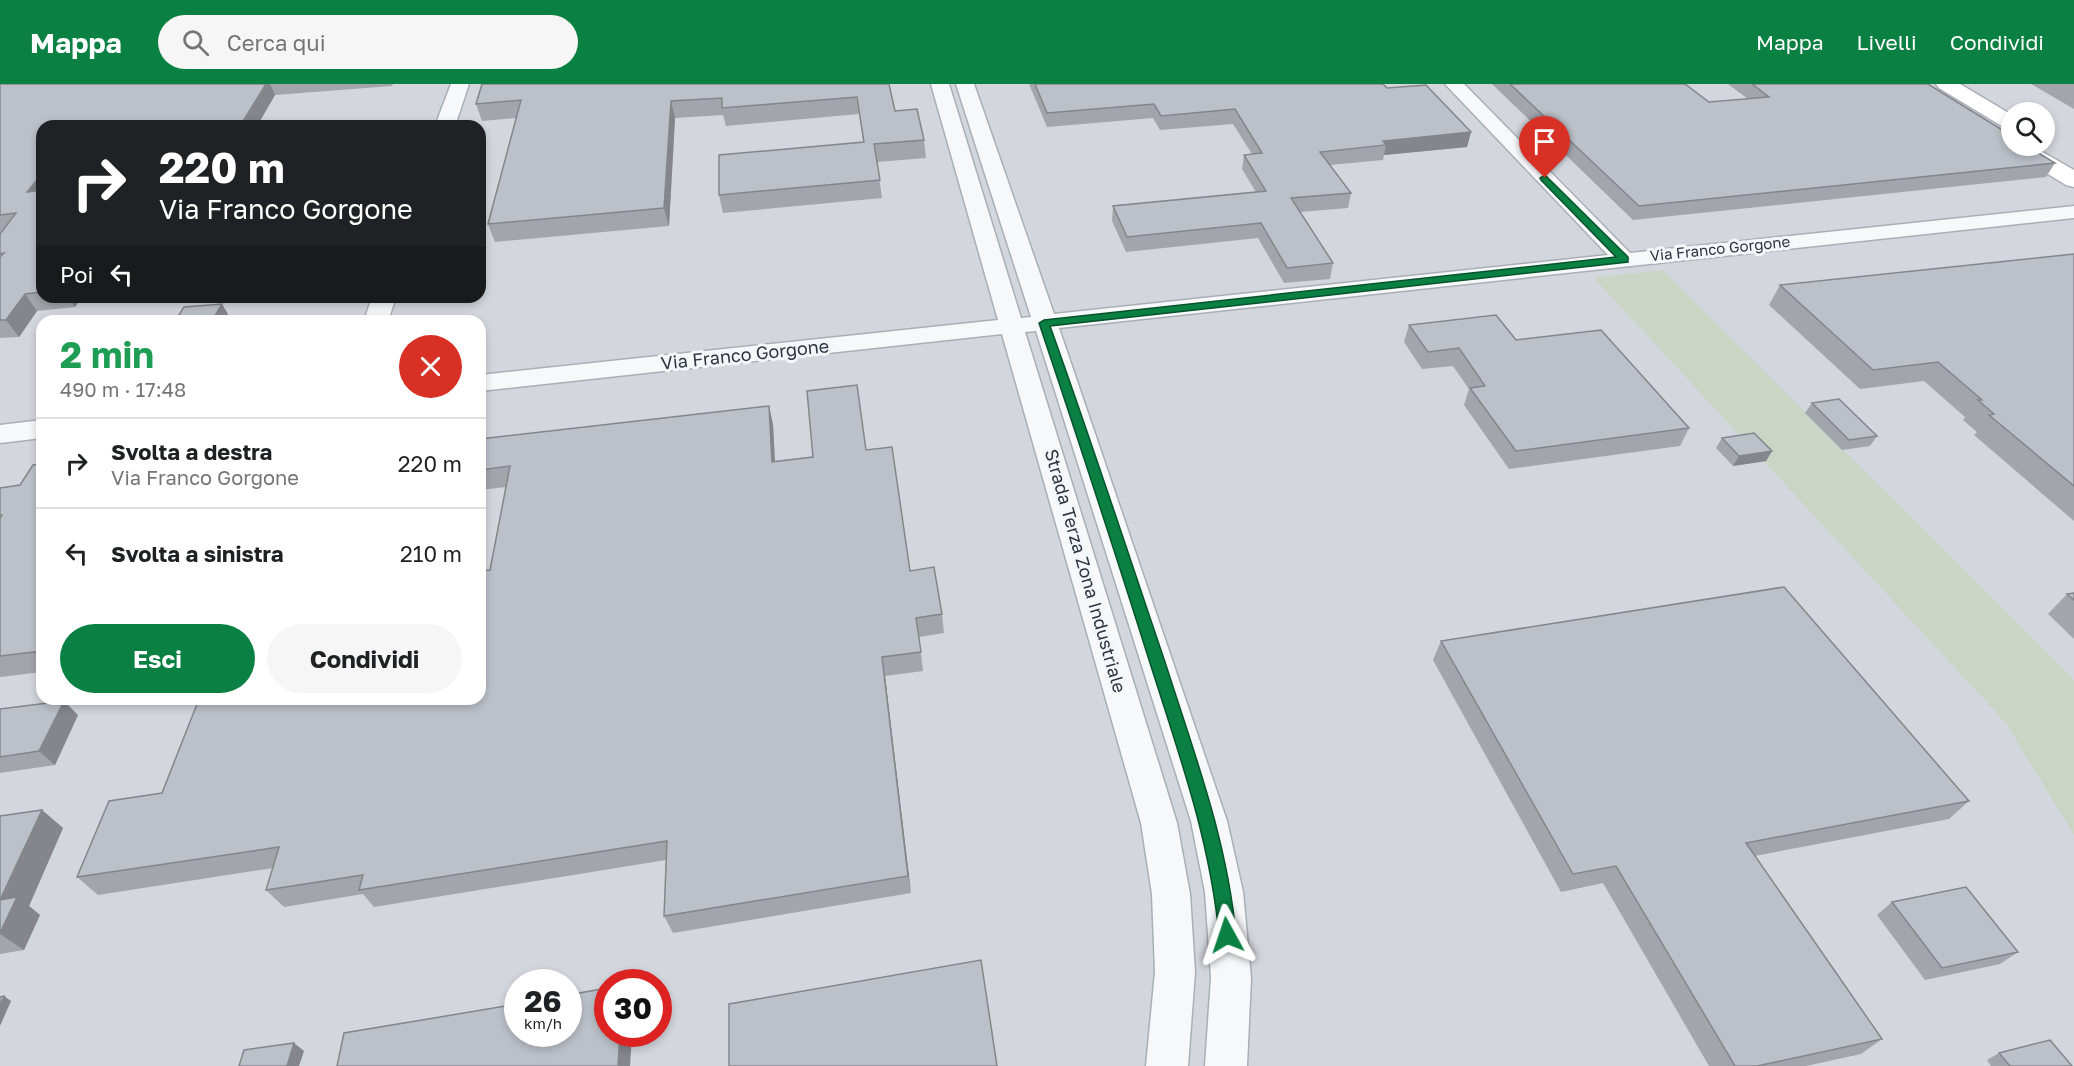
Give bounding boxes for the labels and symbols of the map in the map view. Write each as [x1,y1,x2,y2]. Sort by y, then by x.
pin [1519,116,1570,178]
street label: Via Franco Gorgone [1649,232,1791,264]
street label: Via Franco Gorgone [660,334,830,374]
street label: Strada Terza Zona Industriale [1041,446,1131,695]
position arrow [1195,903,1259,967]
speed limit sign: 30 [594,969,672,1047]

